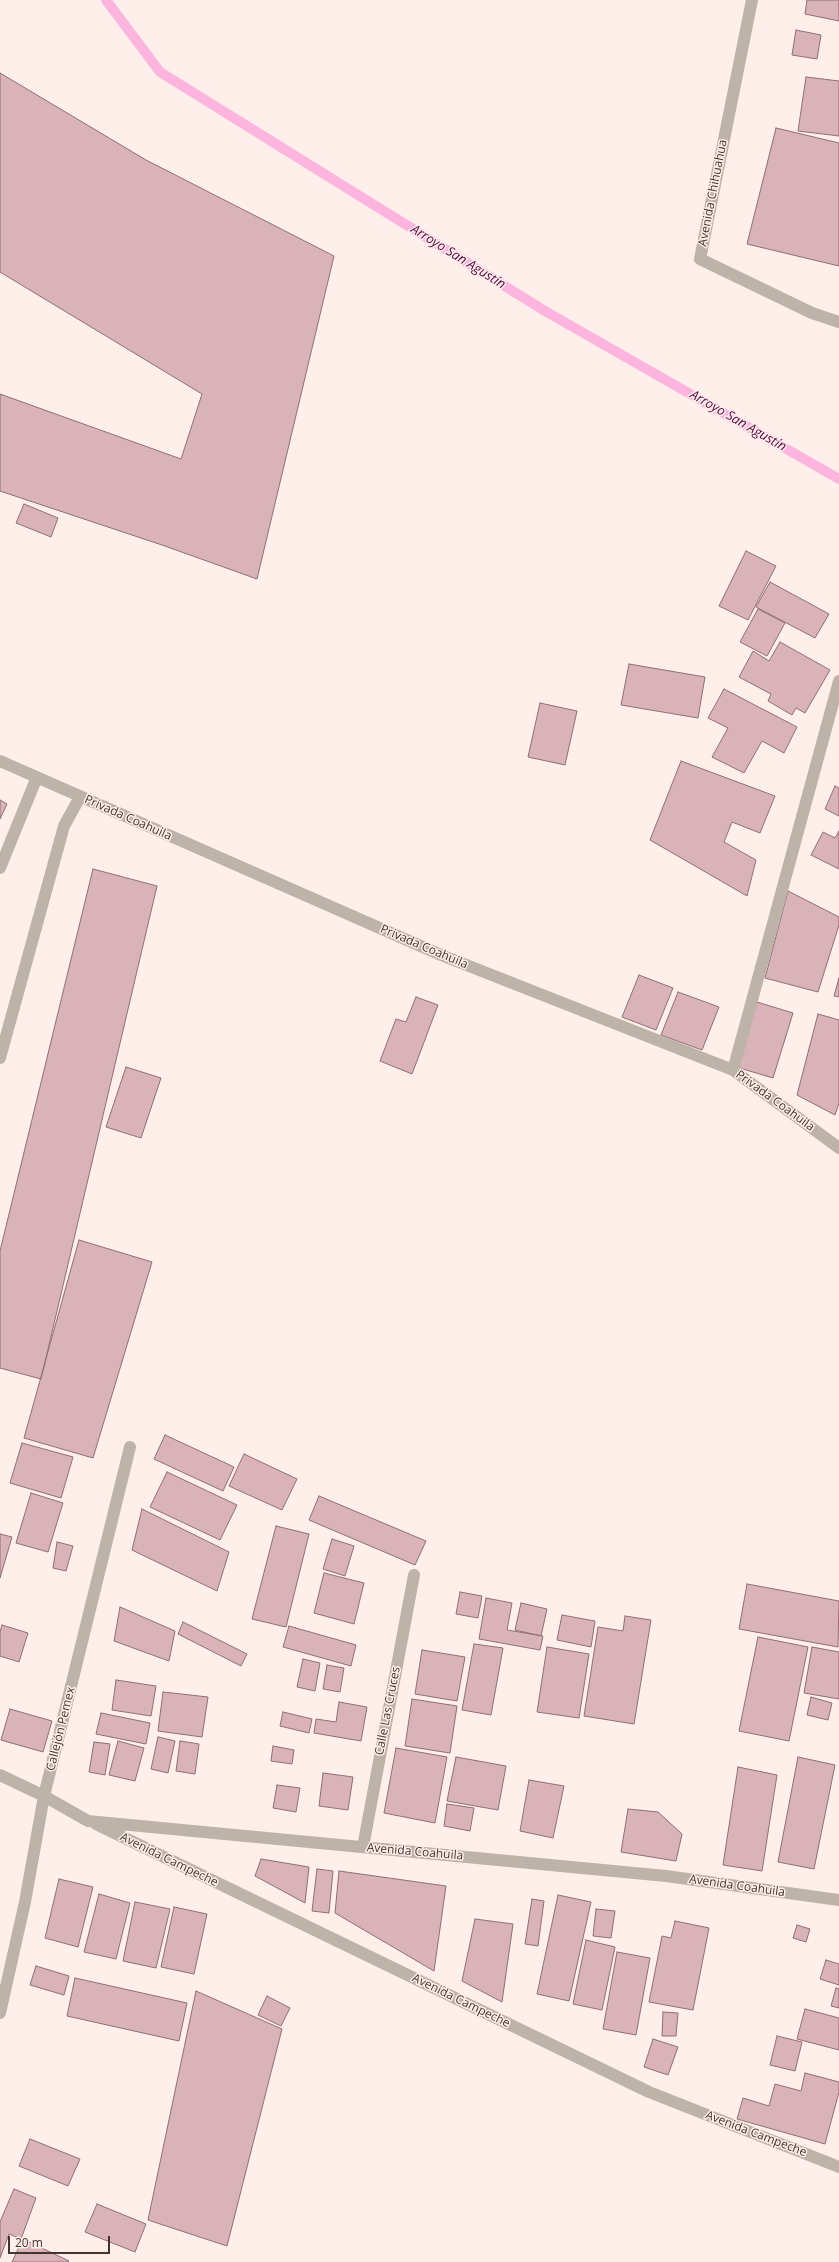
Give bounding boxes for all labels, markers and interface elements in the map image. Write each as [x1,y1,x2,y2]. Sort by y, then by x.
street label: Avenida Chihuahua [696,138,730,248]
water label: Arroyo San Agustín [408,222,508,292]
water label: Arroyo San Agustín [687,387,789,455]
street label: Privada Coahuila [82,792,174,844]
street label: Privada Coahuila [378,922,470,972]
street label: Privada Coahuila [733,1068,817,1134]
street label: Calle Las Cruces [372,1665,404,1757]
street label: Callejón Pemex [44,1686,78,1772]
street label: Avenida Campeche [118,1830,220,1890]
street label: Avenida Coahuila [366,1841,464,1863]
street label: Avenida Coahuila [688,1872,786,1900]
street label: Avenida Campeche [410,1971,512,2031]
street label: Avenida Campeche [703,2108,809,2160]
scale bar [10,2228,112,2254]
text: 20 m [15,2234,43,2251]

